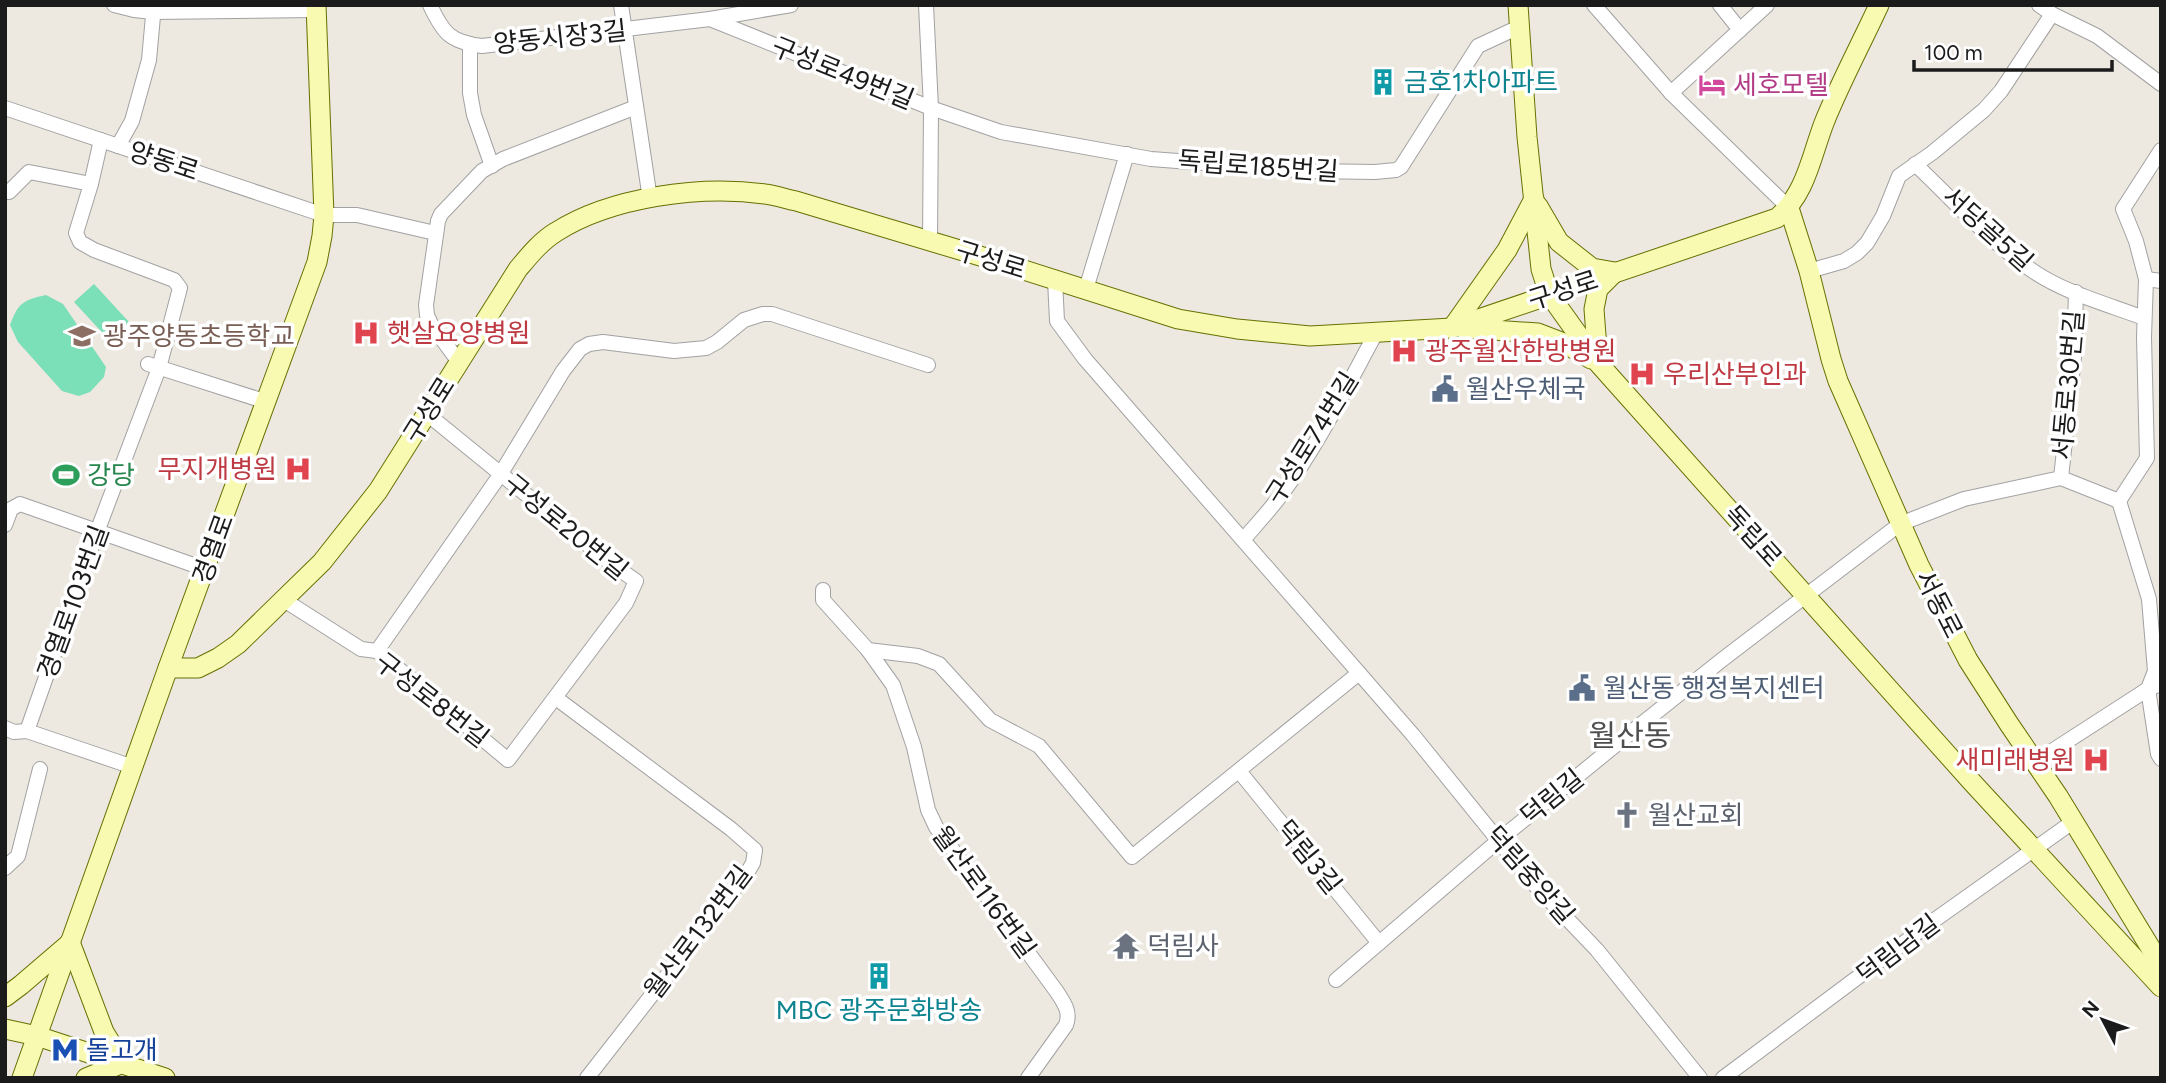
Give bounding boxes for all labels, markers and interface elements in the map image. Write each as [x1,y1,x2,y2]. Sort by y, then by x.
street label: 양동시장3길 [492,14,628,60]
scale bar [1914,28,2112,72]
street label: 구성로49번길 [767,30,919,116]
text: 100 m [1924,40,1983,65]
place label: 금호1차아파트 [1404,66,1558,98]
building icon: 금호1차아파트 [1368,67,1398,97]
place label: 세호모텔 [1733,69,1829,101]
hotel icon: 세호모텔 [1697,70,1727,100]
street label: 양동로 [125,135,203,187]
street label: 독립로185번길 [1176,144,1340,188]
street label: 서당골5길 [1936,180,2040,278]
street label: 구성로 [952,234,1030,286]
street label: 구성로 [1524,264,1602,316]
street label: 서동로30번길 [2046,309,2090,461]
place label: 햇살요양병원 [387,317,531,349]
hospital icon: 햇살요양병원 [351,318,381,348]
place label: 광주양동초등학교 [103,320,294,352]
school or university icon: 광주양동초등학교 [67,321,97,351]
place label: 광주월산한방병원 [1425,335,1616,367]
hospital icon: 광주월산한방병원 [1389,336,1419,366]
place label: 우리산부인과 [1663,358,1807,390]
hospital icon: 우리산부인과 [1627,359,1657,389]
street label: 구성로74번길 [1259,366,1365,510]
street label: 구성로 [396,371,462,449]
place label: 월산우체국 [1466,373,1586,405]
public building icon: 월산우체국 [1430,374,1460,404]
place label: 무지개병원 [157,453,277,485]
hospital icon: 무지개병원 [283,454,313,484]
place label: 강당 [87,459,135,491]
sports icon: 강당 [51,460,81,490]
street label: 구성로20번길 [497,467,635,587]
street label: 독립로 [1717,499,1789,573]
street label: 경열로 [186,510,240,588]
street label: 경열로103번길 [30,521,116,683]
street label: 서동로 [1908,565,1970,643]
street label: 구성로8번길 [369,646,495,754]
place label: 월산동 행정복지센터 [1603,672,1825,704]
public building icon: 월산동 행정복지센터 [1567,673,1597,703]
district label: 월산동 [1589,717,1671,754]
place label: 새미래병원 [1955,744,2075,776]
hospital icon: 새미래병원 [2081,745,2111,775]
street label: 덕림길 [1514,762,1590,832]
place label: 월산교회 [1648,799,1744,831]
church icon: 월산교회 [1612,800,1642,830]
street label: 덕림3길 [1270,814,1348,900]
street label: 덕림중앙길 [1479,819,1581,931]
street label: 월산로116번길 [925,820,1043,964]
street label: 월산로132번길 [637,859,759,1005]
street label: 덕림남길 [1850,907,1946,991]
place label: 덕림사 [1147,930,1219,962]
temple icon: 덕림사 [1111,931,1141,961]
building icon: MBC 광주문화방송 [864,961,894,991]
north arrow [2068,985,2138,1055]
place label: MBC 광주문화방송 [776,994,982,1026]
text: N [2077,996,2104,1022]
place label: 돌고개 [86,1034,158,1066]
metro station icon: 돌고개 [50,1035,80,1065]

